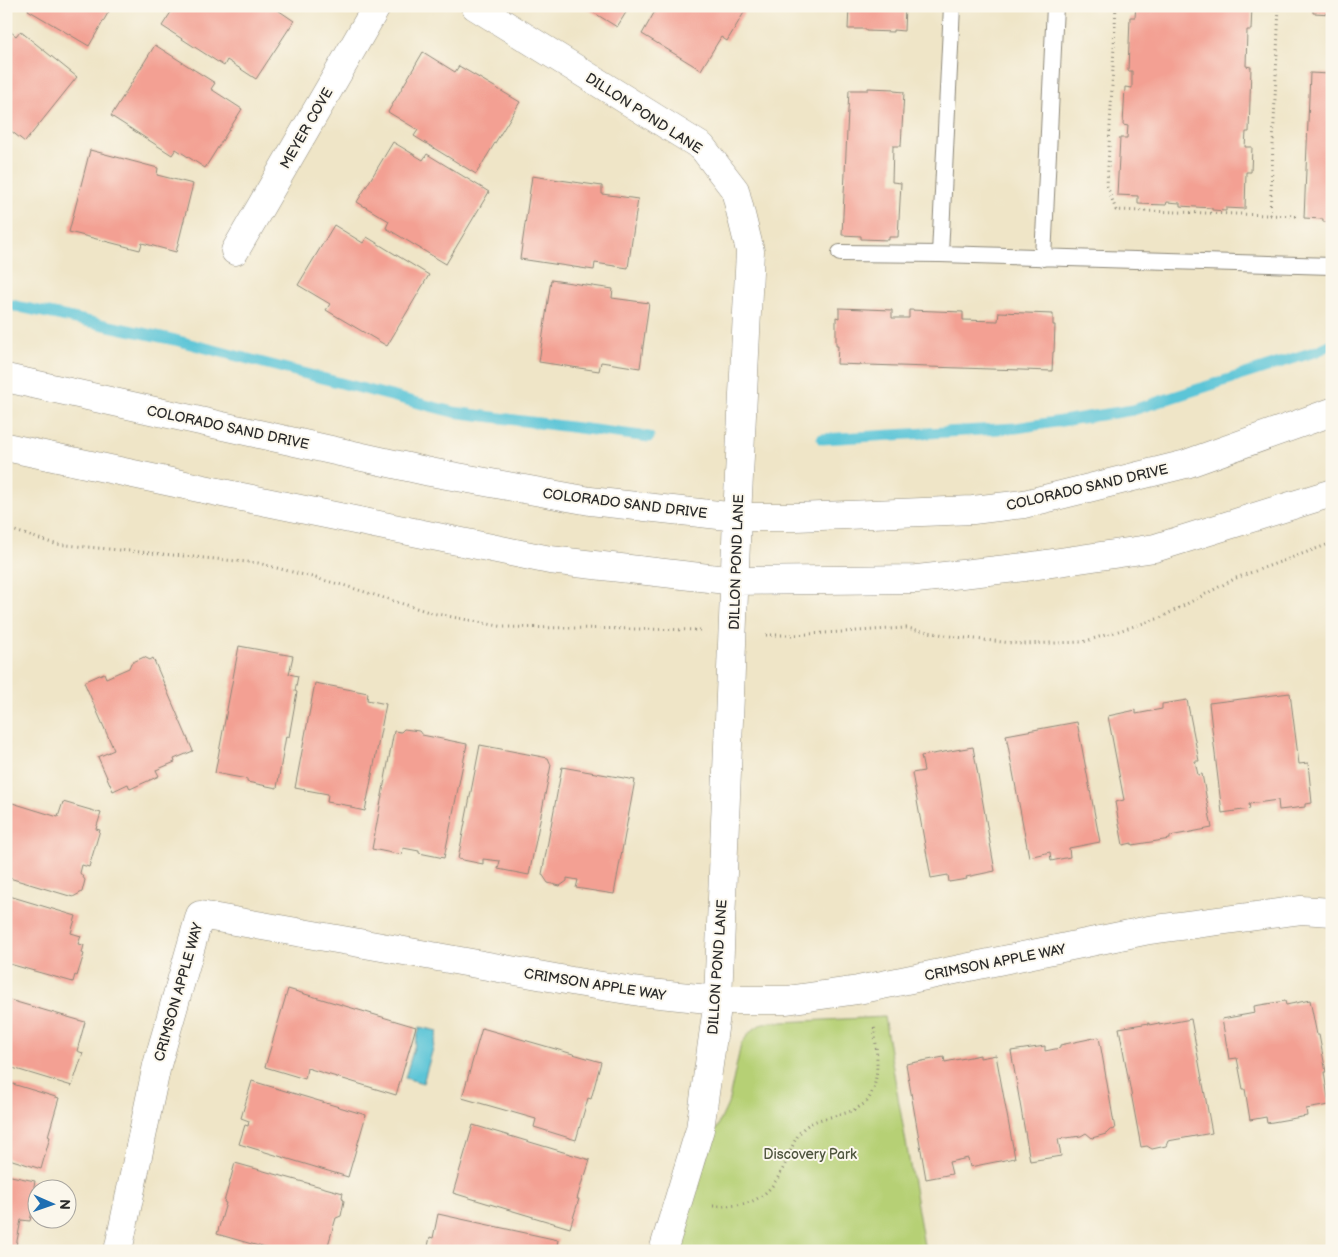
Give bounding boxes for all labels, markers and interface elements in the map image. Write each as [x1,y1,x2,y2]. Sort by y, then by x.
street label: DILLON POND LANE [582,69,705,157]
street label: MEYER COVE [276,85,336,172]
street label: COLORADO SAND DRIVE [145,402,311,453]
street label: COLORADO SAND DRIVE [1005,461,1170,514]
street label: COLORADO SAND DRIVE [542,485,708,522]
street label: DILLON POND LANE [726,494,747,630]
street label: DILLON POND LANE [704,899,731,1035]
street label: CRIMSON APPLE WAY [151,920,207,1063]
street label: CRIMSON APPLE WAY [923,940,1068,985]
street label: CRIMSON APPLE WAY [523,965,668,1004]
park label: Discovery Park [763,1146,857,1163]
north arrow [28,1180,78,1230]
text: N [56,1199,73,1210]

